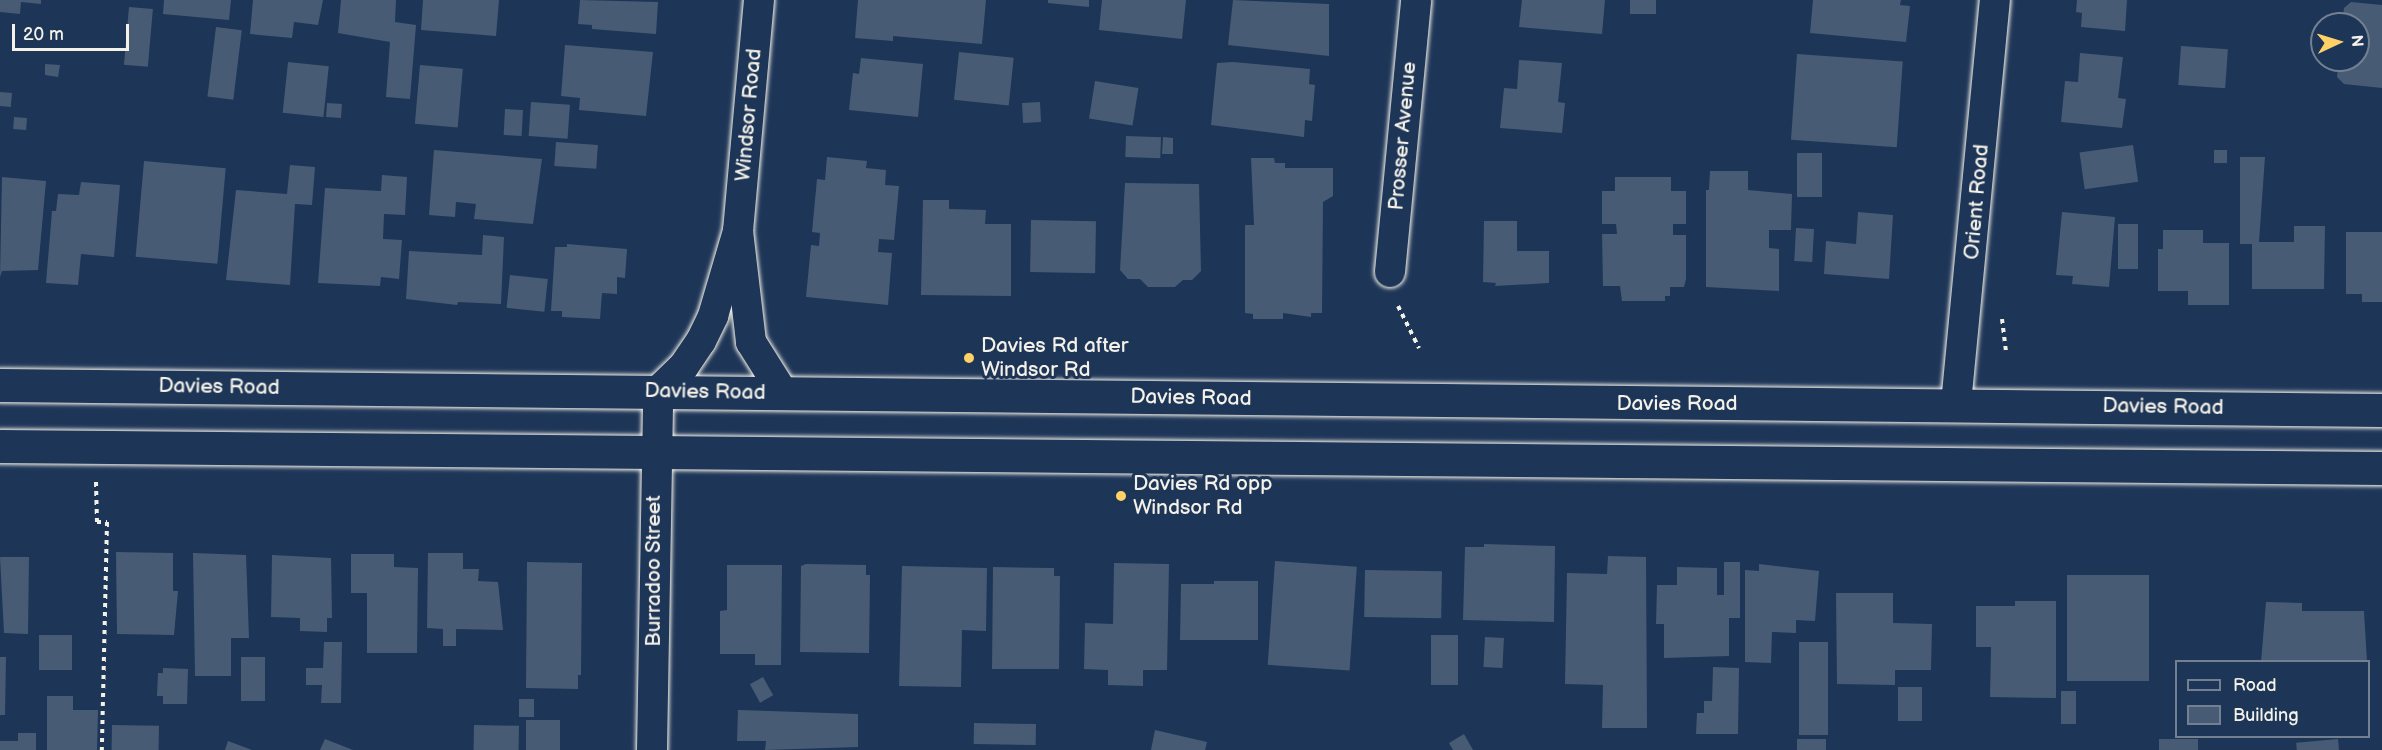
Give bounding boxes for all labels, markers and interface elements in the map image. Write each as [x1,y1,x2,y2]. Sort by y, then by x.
scale bar [15,12,132,50]
north arrow [2310,12,2370,72]
text: 20 m [23,24,64,45]
text: N [2347,34,2366,48]
street label: Windsor Road [731,48,767,182]
street label: Prosser Avenue [1384,61,1422,211]
street label: Orient Road [1959,143,1995,261]
place label: Davies Rd after Windsor Rd [981,333,1128,383]
marker: Davies Rd after Windsor Rd [962,351,976,365]
street label: Davies Road [158,373,280,401]
street label: Davies Road [644,378,766,406]
street label: Davies Road [1130,384,1252,412]
street label: Davies Road [1616,391,1738,417]
street label: Davies Road [2102,393,2224,421]
place label: Davies Rd opp Windsor Rd [1133,471,1272,521]
marker: Davies Rd opp Windsor Rd [1114,489,1128,503]
street label: Burradoo Street [641,495,667,647]
legend [2175,660,2370,738]
text: Road [2233,675,2277,696]
text: Building [2233,705,2299,726]

